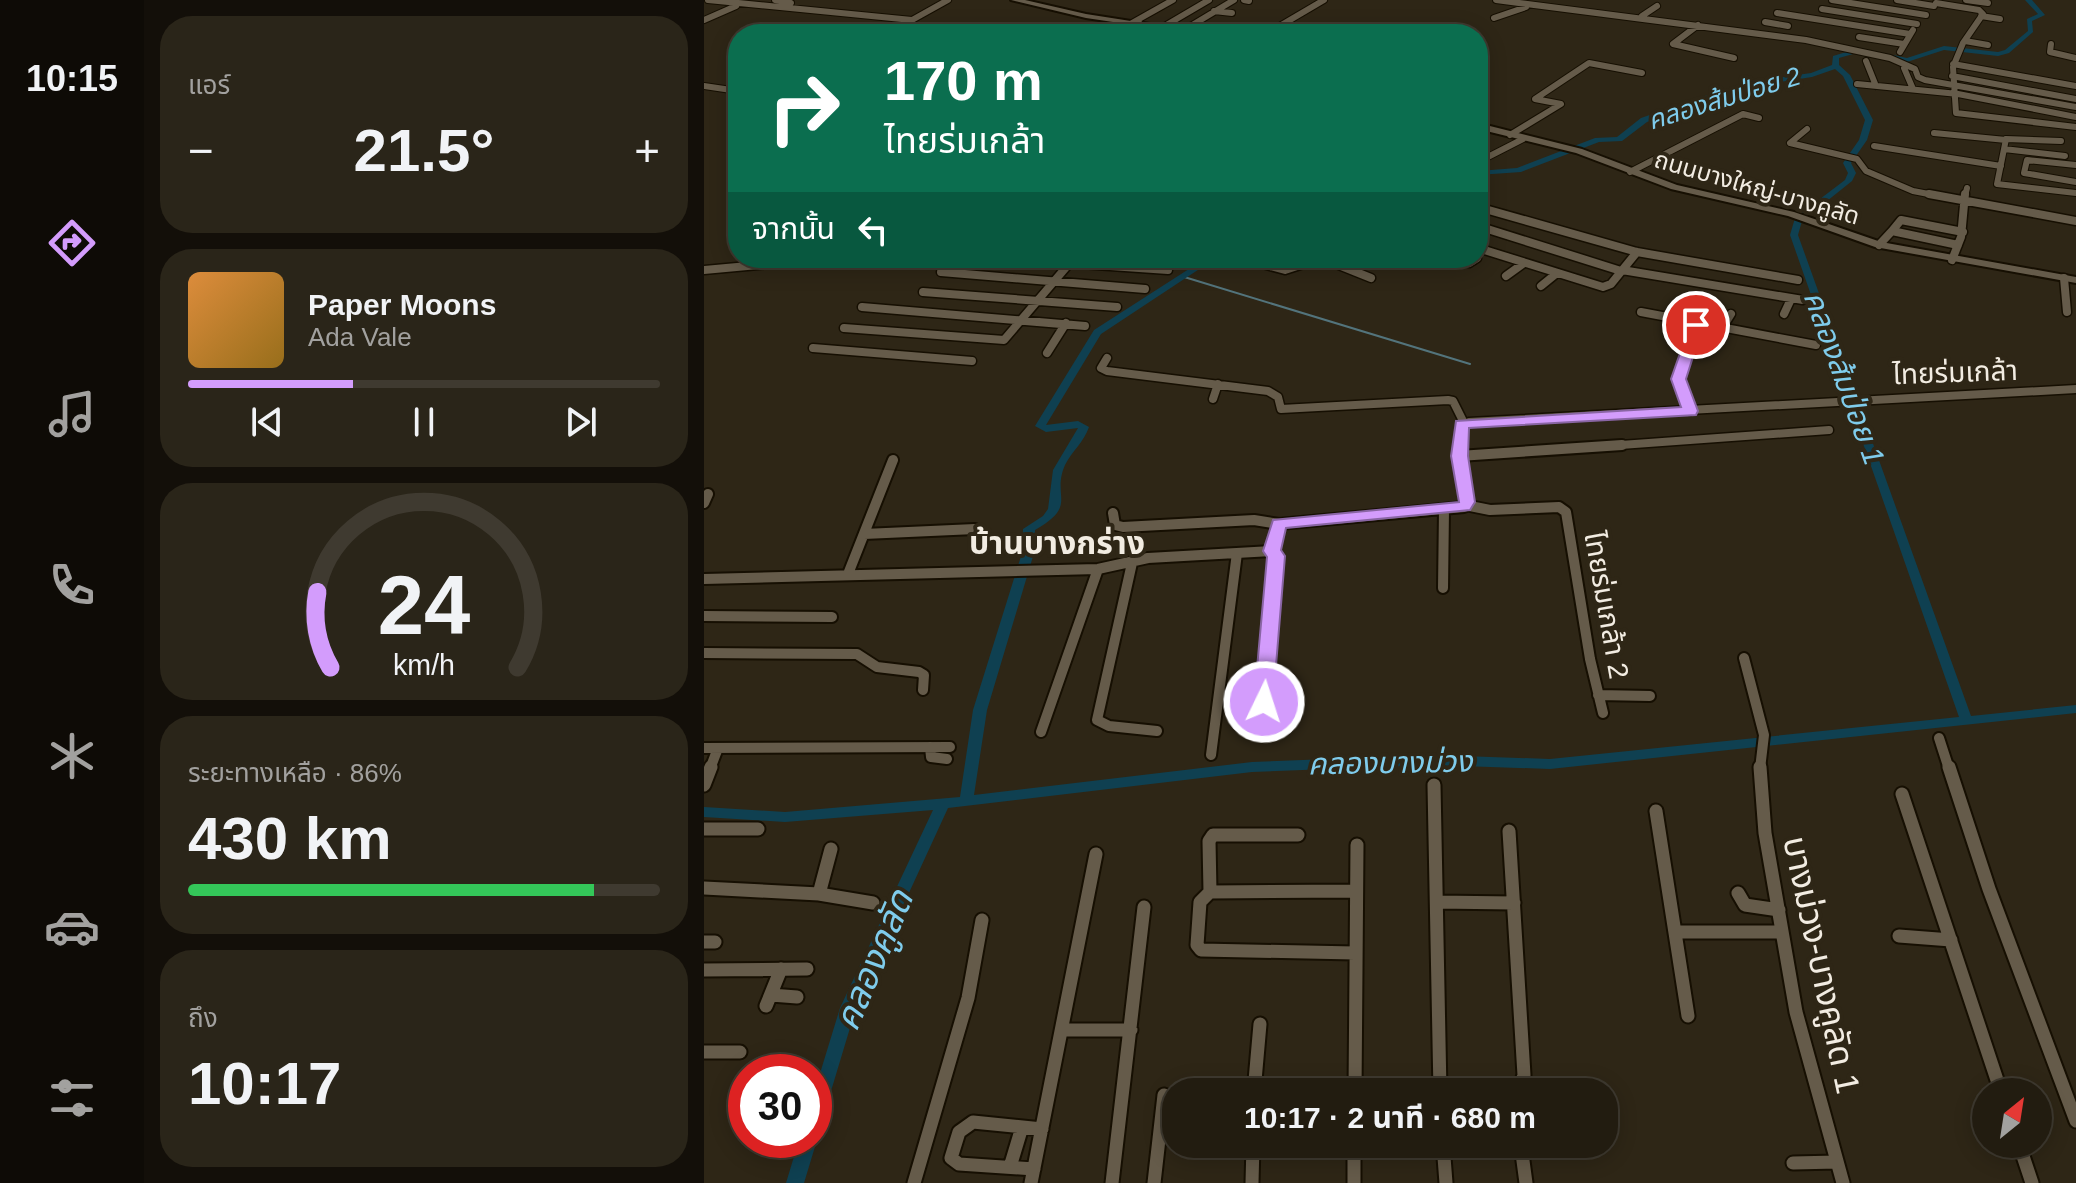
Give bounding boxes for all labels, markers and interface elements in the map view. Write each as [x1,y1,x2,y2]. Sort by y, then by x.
text: 170 m [884,49,1043,112]
icon: right [752,56,856,160]
text: 10:15 [26,58,118,99]
water label: คลองส้มป่อย 2 [1644,60,1805,135]
text: แอร์ [188,70,230,100]
text: 21.5° [354,117,494,184]
text: ไทยร่มเกล้า [884,120,1045,161]
text: − [188,126,214,175]
text: + [634,126,660,175]
street label: ถนนบางใหญ่-บางคูลัด [1651,145,1863,232]
icon: left [851,208,895,252]
text: จากนั้น [752,212,835,245]
icon: directions [44,215,100,271]
water label: คลองส้มป่อย 1 [1798,286,1891,469]
text: Paper Moons [308,288,496,321]
pin [1662,291,1730,359]
icon: arrive [1674,303,1718,347]
text: Ada Vale [308,322,412,352]
street label: ไทยร่มเกล้า [1891,355,2018,390]
icon: music [44,386,100,442]
icon: previous [245,400,289,444]
icon: pause [402,400,446,444]
icon: next [559,400,603,444]
district label: บ้านบางกร่าง [969,525,1145,561]
street label: ไทยร่มเกล้า 2 [1578,528,1635,681]
icon: phone [44,557,100,613]
text: 24 [378,558,470,651]
text: km/h [393,649,455,681]
position arrow [1222,660,1306,744]
icon: climate [44,728,100,784]
water label: คลองบางม่วง [1307,745,1474,780]
text: ระยะทางเหลือ · 86% [188,758,402,788]
text: 430 km [188,805,392,872]
street label: บางม่วง-บางคูลัด 1 [1774,833,1868,1097]
water label: คลองคูลัด [826,883,924,1037]
icon: car [44,899,100,955]
text: ถึง [188,1003,218,1033]
text: 10:17 [188,1050,341,1117]
speed limit sign: 30 [728,1054,832,1158]
icon: filters [44,1070,100,1126]
north arrow [1972,1078,2052,1158]
map controls [1972,1078,2052,1158]
text: 10:17 · 2 นาที · 680 m [1244,1101,1536,1134]

